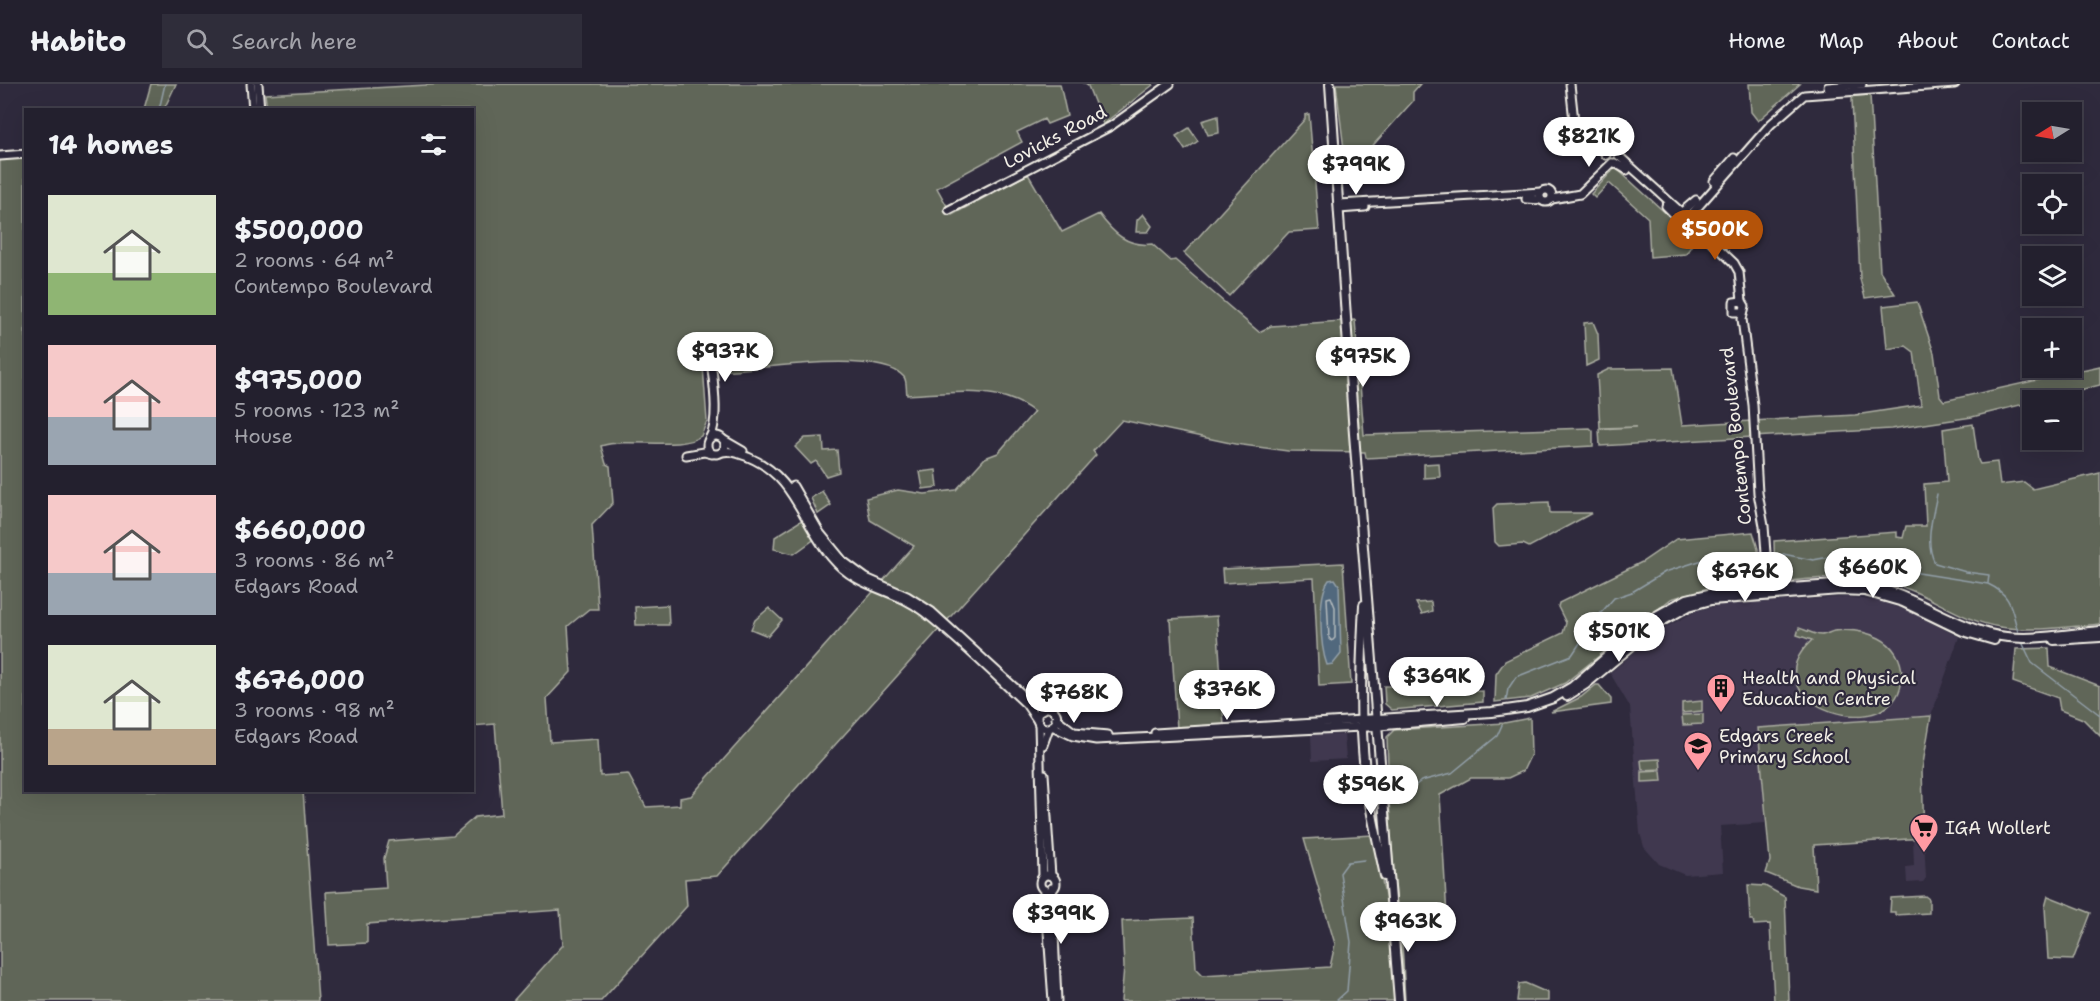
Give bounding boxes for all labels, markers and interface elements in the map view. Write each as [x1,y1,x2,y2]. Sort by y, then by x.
search box [162,14,582,68]
text: Habito [30,22,126,60]
icon: search [183,25,216,58]
text: Search here [231,27,357,56]
text: Home [1728,27,1786,55]
text: Map [1819,27,1864,55]
text: About [1897,27,1958,55]
text: Contact [1991,27,2070,55]
street label: Lovicks Road [999,100,1111,174]
north arrow [2022,102,2082,162]
map controls [2022,102,2082,450]
pin: $821K [1547,117,1631,168]
text: $821K [1557,123,1621,149]
text: 14 homes [48,127,174,162]
icon: filters [417,128,450,161]
pin: $799K [1314,145,1398,196]
text: $799K [1322,151,1390,177]
button: locate [2022,174,2082,234]
pin: $500K [1673,210,1757,261]
text: $500,000 [234,212,364,247]
text: $500K [1681,216,1749,242]
icon: home [96,219,168,291]
button: layers [2022,246,2082,306]
text: 2 rooms · 64 m² [234,247,394,273]
text: Contempo Boulevard [234,273,433,299]
button: + [2022,318,2082,378]
pin: $937K [683,332,767,383]
pin: $975K [1321,337,1405,388]
text: $937K [691,338,759,364]
text: $975K [1330,343,1396,369]
street label: Contempo Boulevard [1715,346,1757,526]
text: $975,000 [234,362,362,397]
icon: home [96,369,168,441]
button: − [2022,390,2082,450]
text: 5 rooms · 123 m² [234,397,400,423]
text: House [234,423,293,449]
text: $660,000 [234,512,366,547]
icon: home [96,519,168,591]
text: 3 rooms · 86 m² [234,547,394,573]
pin: $660K [1831,548,1915,599]
pin: $676K [1703,552,1787,603]
text: $660K [1838,554,1908,580]
text: $676K [1711,558,1779,584]
text: Edgars Road [234,573,358,599]
pin: $501K [1577,612,1661,663]
text: $501K [1588,618,1650,644]
pin: $369K [1395,657,1479,708]
text: $676,000 [234,662,365,697]
text: $369K [1403,663,1471,689]
place label: Health and Physical Education Centre [1742,666,1916,711]
icon: home [96,669,168,741]
pin: $376K [1185,670,1269,721]
building icon: Health and Physical Education Centre [1705,672,1737,714]
pin: $768K [1032,673,1116,724]
text: $376K [1193,676,1261,702]
text: $768K [1040,679,1108,705]
text: 3 rooms · 98 m² [234,697,395,723]
text: Edgars Road [234,723,358,749]
place label: Edgars Creek Primary School [1719,724,1850,769]
school or university icon: Edgars Creek Primary School [1682,730,1714,772]
pin: $596K [1329,765,1413,816]
text: $596K [1337,771,1405,797]
supermarket icon: IGA Wollert [1908,812,1940,854]
place label: IGA Wollert [1945,816,2051,840]
pin: $399K [1019,894,1103,945]
text: $399K [1027,900,1095,926]
pin: $963K [1366,902,1450,953]
text: $963K [1374,908,1442,934]

